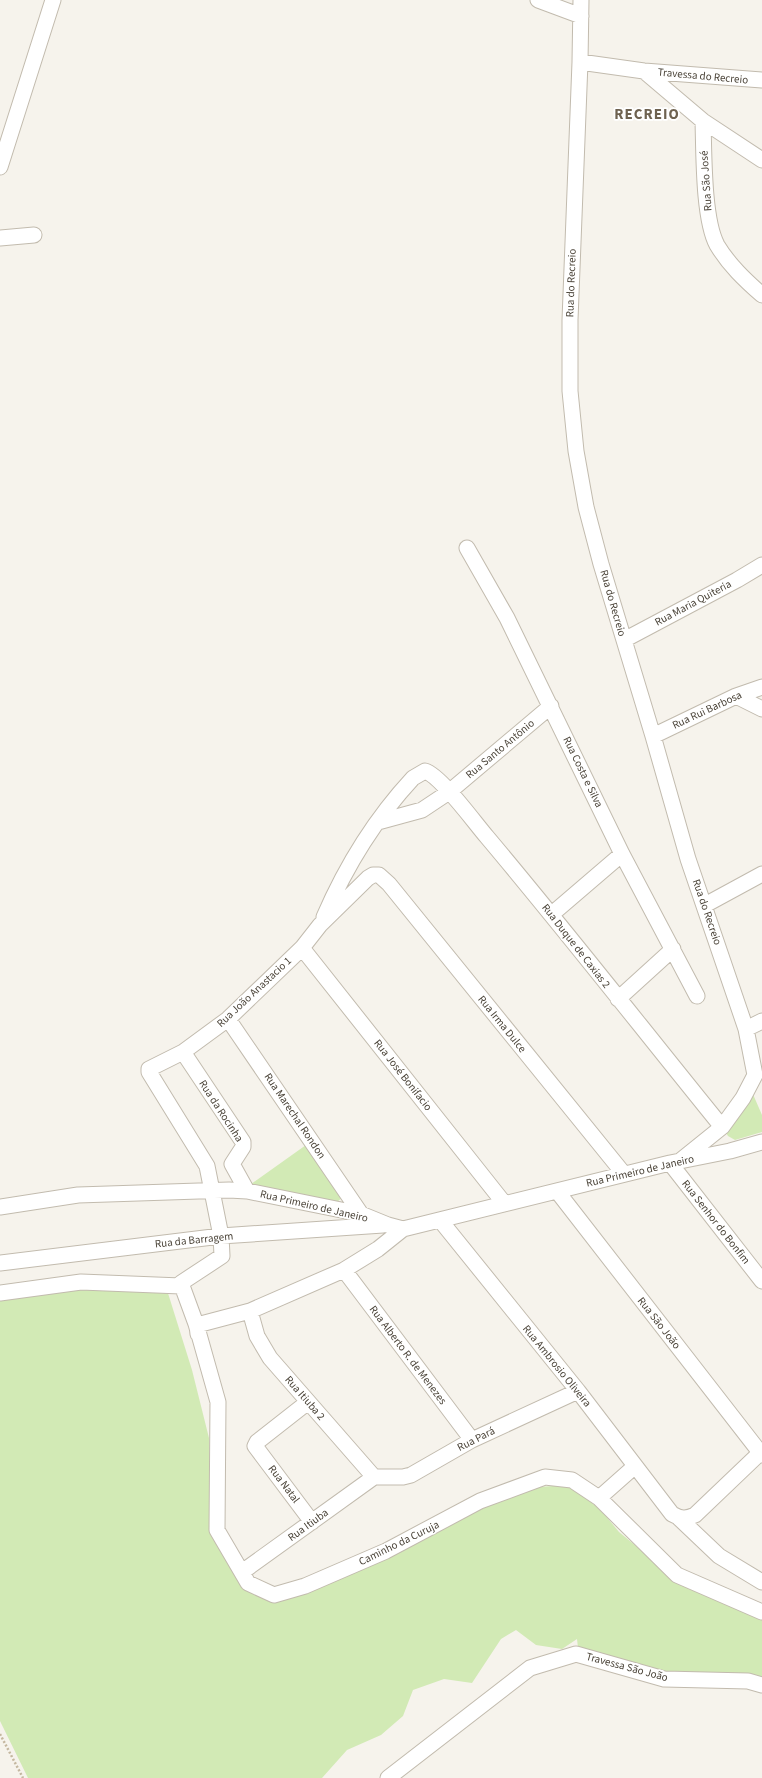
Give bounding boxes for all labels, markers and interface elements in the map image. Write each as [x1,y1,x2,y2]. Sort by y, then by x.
street label: Travessa do Recreio [657,65,749,87]
district label: RECREIO [614,104,680,125]
street label: Rua São José [696,150,716,212]
street label: Rua do Recreio [562,248,580,318]
street label: Rua do Recreio [596,568,630,638]
street label: Rua Maria Quiteria [652,576,734,630]
street label: Rua Rui Barbosa [670,687,744,733]
street label: Rua Santo Antônio [462,716,538,782]
street label: Rua Costa e Silva [559,734,607,810]
street label: Rua do Recreio [689,877,725,947]
street label: Rua Duque de Caxias 2 [538,901,614,991]
street label: Rua João Anastacio 1 [213,953,295,1031]
street label: Rua Irma Dulce [474,992,530,1056]
street label: Rua José Bonifacio [370,1036,436,1114]
street label: Rua Marechal Rondon [261,1070,329,1162]
street label: Rua da Rocinha [195,1077,247,1145]
street label: Rua Primeiro de Janeiro [585,1151,695,1191]
street label: Rua Senhor do Bonfim [678,1177,754,1267]
street label: Rua Primeiro de Janeiro [259,1186,369,1226]
street label: Rua da Barragem [154,1228,234,1252]
street label: Rua São João [634,1294,684,1352]
street label: Rua Alberto R. de Menezes [366,1302,450,1408]
street label: Rua Ambrosio Oliveira [519,1322,595,1410]
street label: Rua Itiuba 2 [281,1373,329,1423]
street label: Rua Pará [455,1423,497,1455]
street label: Rua Natal [265,1462,303,1506]
street label: Rua Itiuba [285,1505,331,1545]
street label: Caminho da Curuja [356,1517,442,1569]
street label: Travessa São João [584,1649,670,1685]

